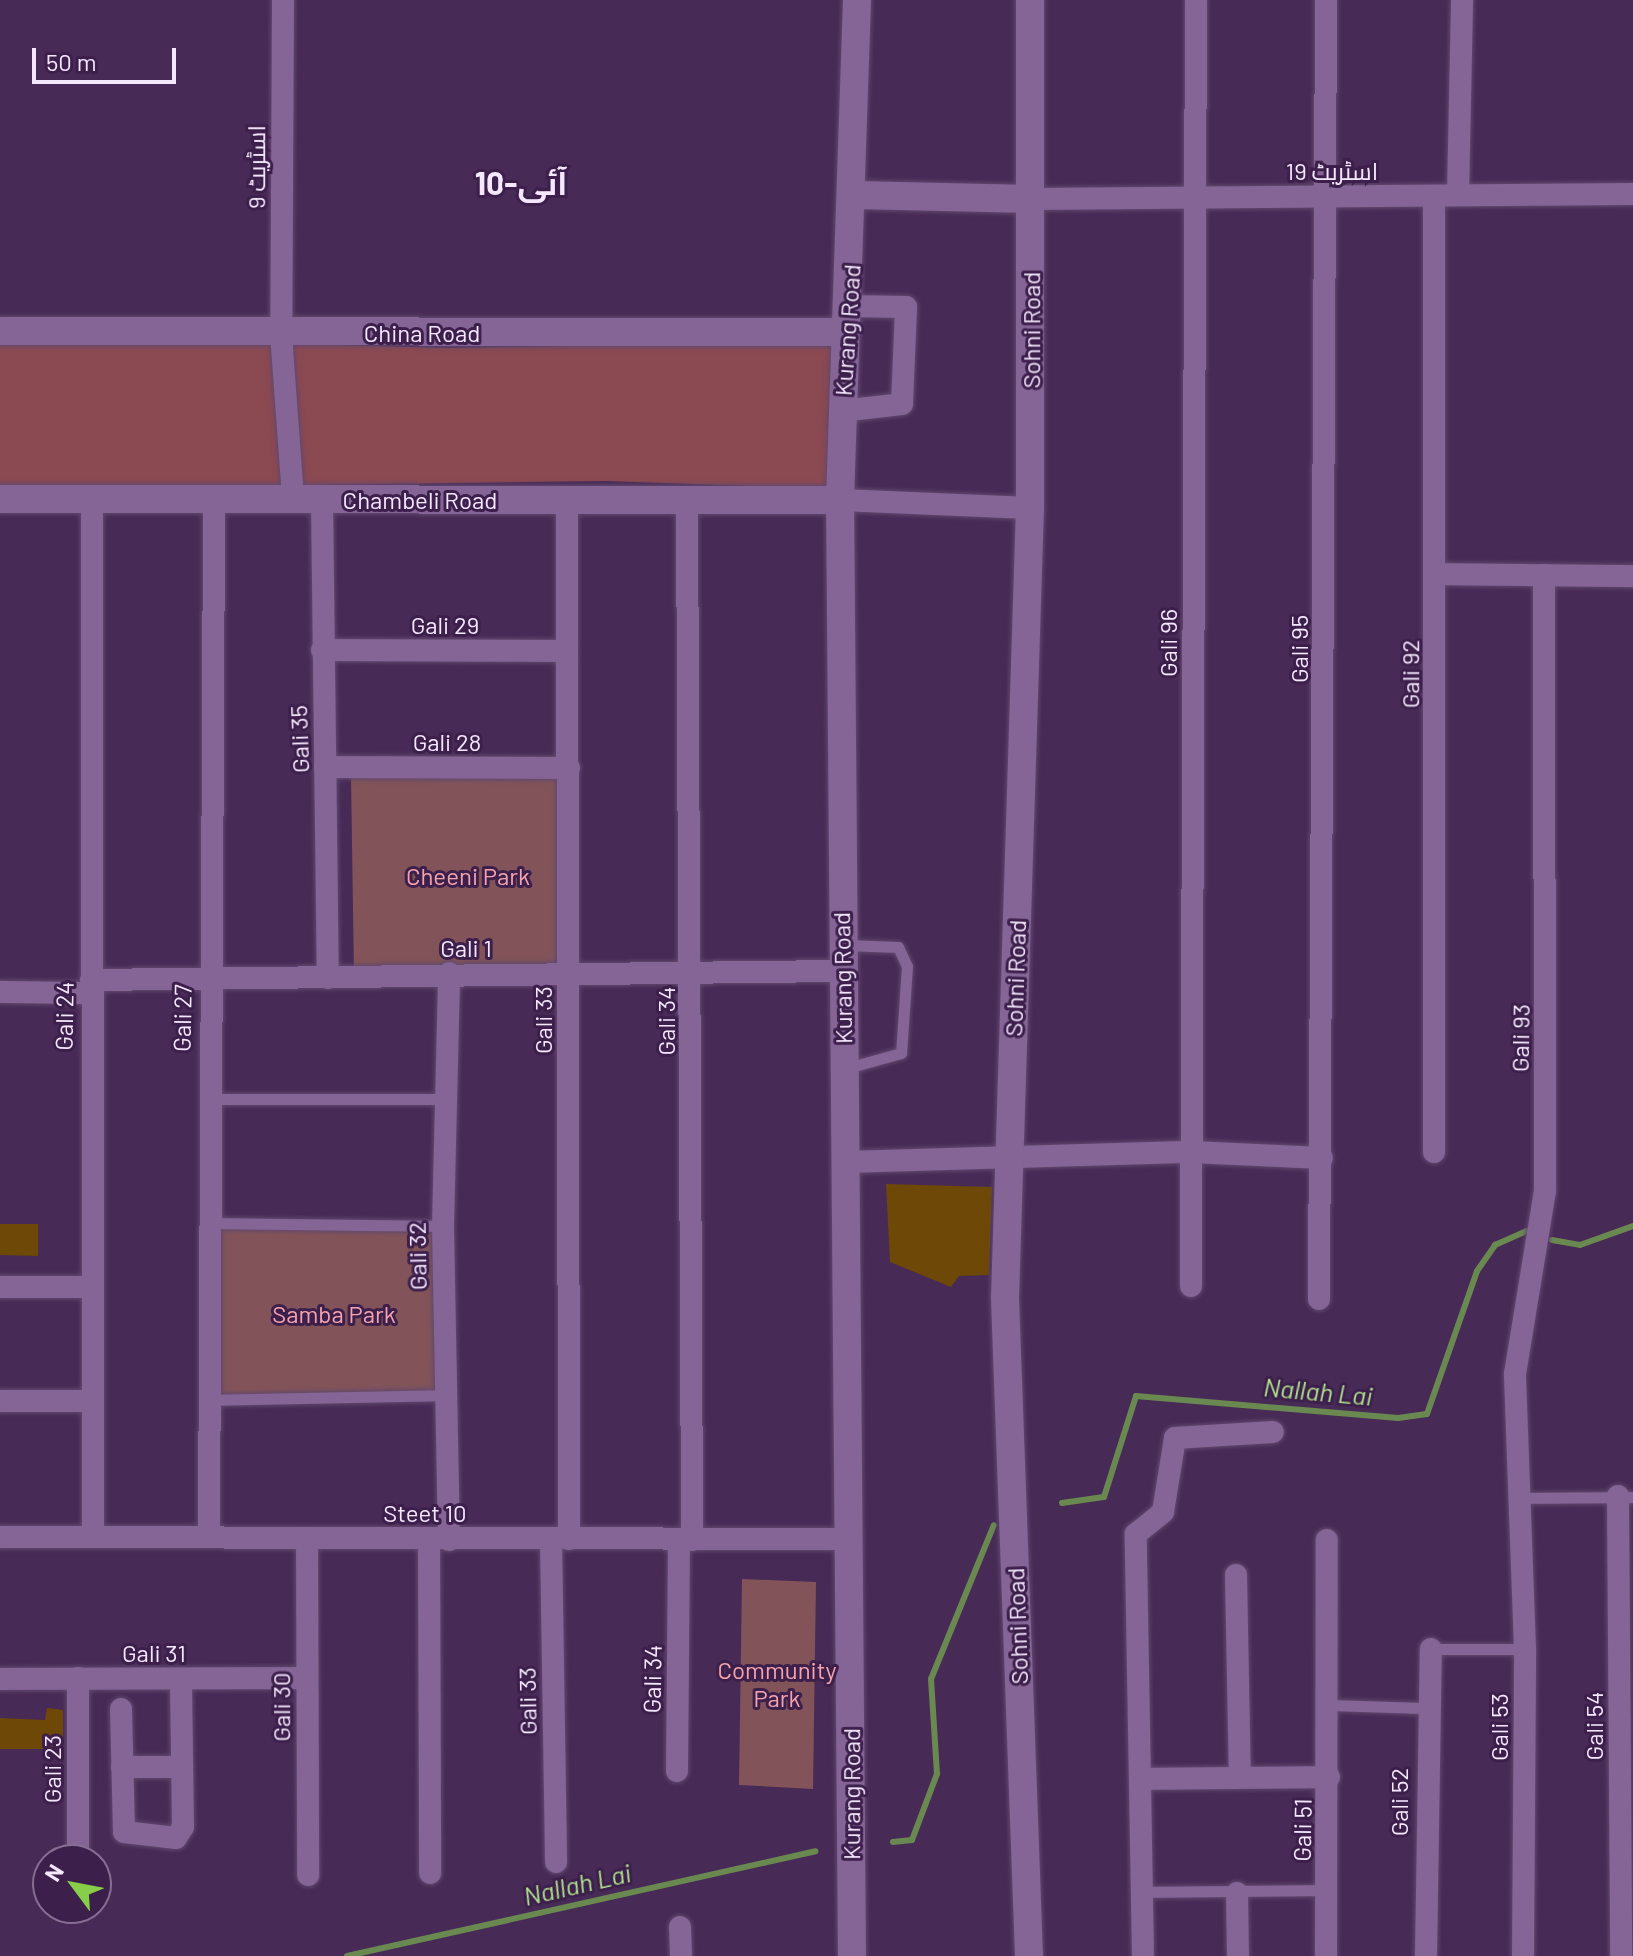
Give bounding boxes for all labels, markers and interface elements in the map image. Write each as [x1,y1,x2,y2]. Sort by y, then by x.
scale bar [36,32,180,82]
text: 50 m [46,47,97,76]
street label: اسٹریٹ 9 [242,125,270,209]
street label: اسٹریٹ 19 [1286,157,1378,185]
district label: آئی-10 [475,163,567,201]
street label: Kurang Road [828,263,866,397]
street label: Sohni Road [1017,272,1045,388]
street label: China Road [364,319,480,347]
street label: Chambeli Road [343,486,497,514]
street label: Gali 96 [1154,609,1182,677]
street label: Gali 29 [411,611,479,639]
street label: Gali 95 [1285,615,1313,683]
street label: Gali 92 [1396,640,1424,708]
street label: Gali 35 [283,705,315,773]
street label: Gali 28 [413,728,481,756]
park label: Cheeni Park [406,862,530,890]
street label: Kurang Road [826,912,858,1044]
street label: Sohni Road [999,919,1031,1037]
street label: Gali 1 [440,934,492,962]
street label: Gali 24 [49,981,79,1051]
street label: Gali 27 [167,984,197,1052]
street label: Gali 33 [529,986,557,1054]
street label: Gali 34 [652,987,680,1055]
street label: Gali 93 [1505,1004,1535,1072]
street label: Gali 32 [402,1222,432,1290]
park label: Samba Park [272,1300,396,1328]
water label: Nallah Lai [1262,1371,1374,1411]
street label: Steet 10 [383,1499,467,1527]
street label: Sohni Road [1001,1567,1033,1685]
street label: Gali 31 [122,1639,186,1667]
street label: Gali 34 [637,1644,667,1714]
park label: Community Park [717,1656,837,1712]
street label: Gali 33 [512,1667,542,1735]
street label: Gali 30 [267,1672,295,1742]
street label: Gali 54 [1580,1692,1608,1760]
street label: Gali 53 [1485,1693,1513,1761]
street label: Kurang Road [837,1728,865,1860]
street label: Gali 23 [38,1735,66,1803]
street label: Gali 52 [1385,1768,1413,1836]
street label: Gali 51 [1287,1798,1317,1862]
north arrow [32,1844,112,1924]
water label: Nallah Lai [520,1856,634,1912]
text: N [38,1859,68,1885]

